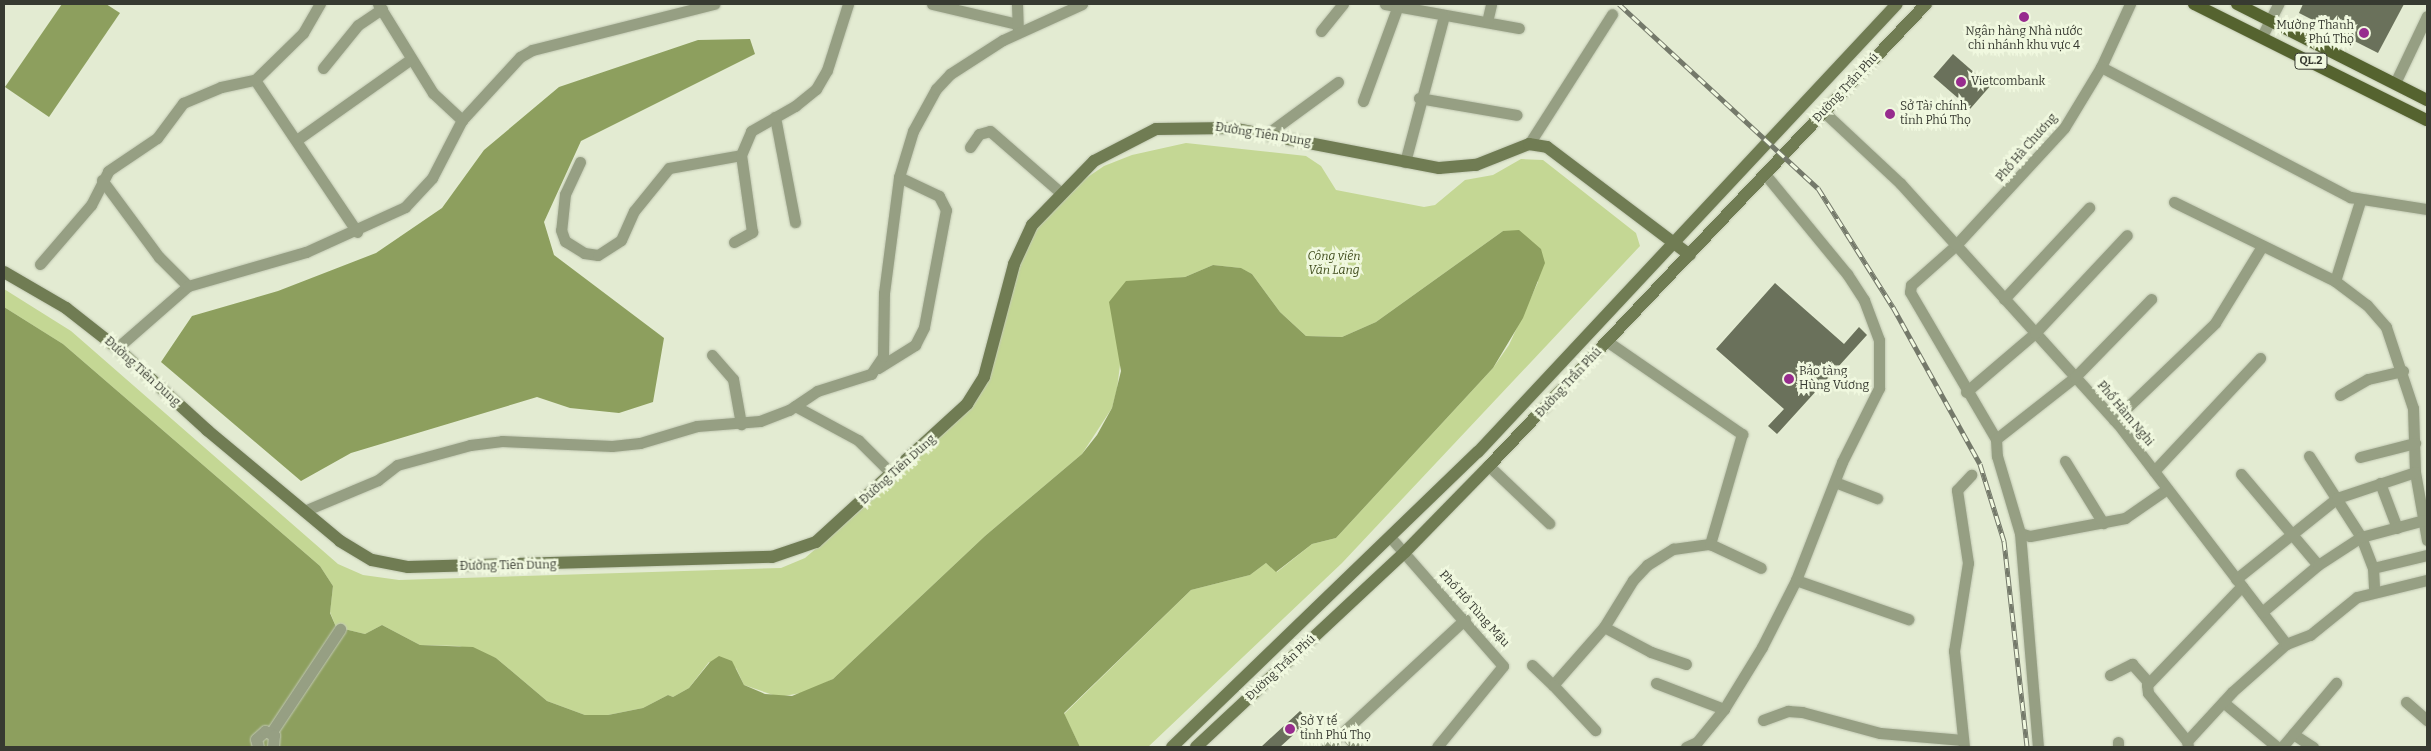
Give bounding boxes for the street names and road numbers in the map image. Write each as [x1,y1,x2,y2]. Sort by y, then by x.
street label: Đường Trần Phú [1810,50,1882,126]
road number: QL.2 [2294,52,2328,70]
street label: Phố Hà Chương [1993,111,2061,185]
street label: Đường Tiên Dung [1214,120,1312,150]
street label: Đường Tiên Dung [101,334,183,410]
street label: Đường Trần Phú [1533,345,1605,421]
street label: Phố Hàm Nghi [2094,379,2156,449]
street label: Đường Tiên Dung [857,432,939,508]
street label: Đường Tiên Dung [459,558,557,574]
street label: Phố Hồ Tùng Mậu [1436,568,1512,650]
street label: Đường Trần Phú [1243,632,1319,704]

